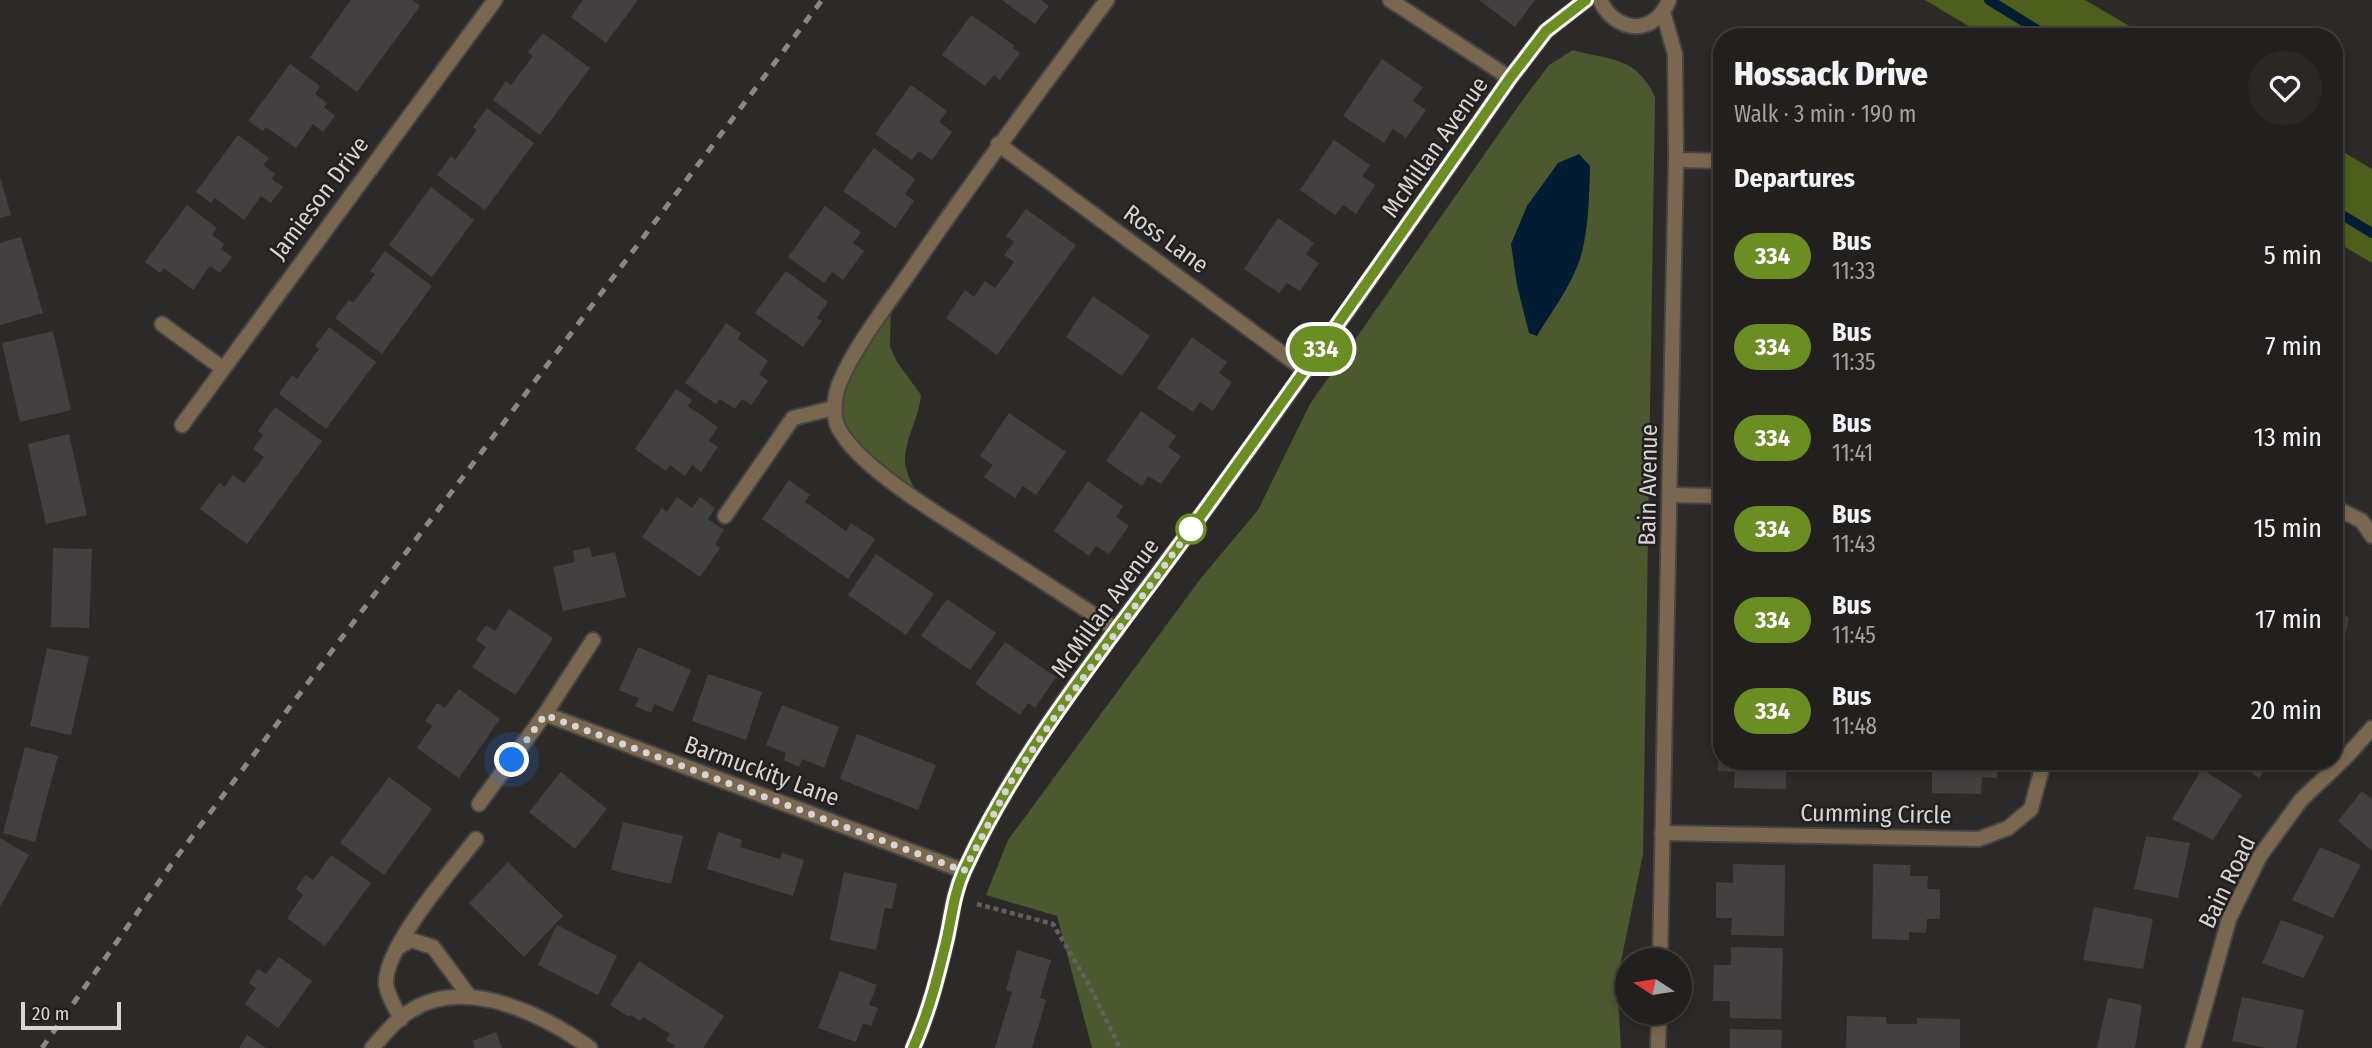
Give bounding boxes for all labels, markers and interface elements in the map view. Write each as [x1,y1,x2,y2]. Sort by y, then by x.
button: heart [2248,51,2322,125]
text: Hossack Drive [1734,54,1928,94]
street label: McMillan Avenue [1376,71,1494,223]
text: Walk · 3 min · 190 m [1734,100,1916,128]
street label: Jamieson Drive [264,131,374,265]
text: Departures [1734,163,1855,194]
street label: Ross Lane [1118,199,1214,279]
text: Bus [1832,226,1871,257]
text: 5 min [2264,240,2322,271]
text: 334 [1755,242,1790,270]
text: 11:33 [1832,257,1875,285]
text: Bus [1832,317,1871,348]
line badge: 334 [1281,326,1361,372]
text: 7 min [2265,331,2322,362]
text: 334 [1755,333,1790,361]
text: 334 [1304,335,1339,363]
text: 11:35 [1832,348,1876,376]
text: Bus [1832,408,1871,439]
text: 13 min [2254,422,2322,453]
street label: Bain Avenue [1633,424,1663,546]
text: 334 [1755,424,1790,452]
text: 11:41 [1832,439,1873,467]
text: Bus [1832,499,1871,530]
text: 15 min [2254,513,2322,544]
unlabelled marker [1176,514,1206,544]
text: 334 [1755,515,1790,543]
text: 11:43 [1832,530,1876,558]
street label: McMillan Avenue [1045,533,1165,683]
text: Bus [1832,590,1871,621]
text: 17 min [2255,604,2322,635]
text: 334 [1755,606,1790,634]
text: 11:45 [1832,621,1876,649]
text: Bus [1832,681,1871,712]
text: 20 min [2251,695,2322,726]
text: 334 [1755,697,1790,725]
text: 11:48 [1832,712,1877,740]
street label: Barmuckity Lane [681,730,843,812]
your location [494,742,529,777]
street label: Cumming Circle [1800,799,1952,829]
street label: Bain Road [2193,831,2261,933]
north arrow [1615,948,1692,1026]
map controls [1615,948,1692,1025]
scale bar [21,999,121,1031]
text: 20 m [32,1002,69,1025]

